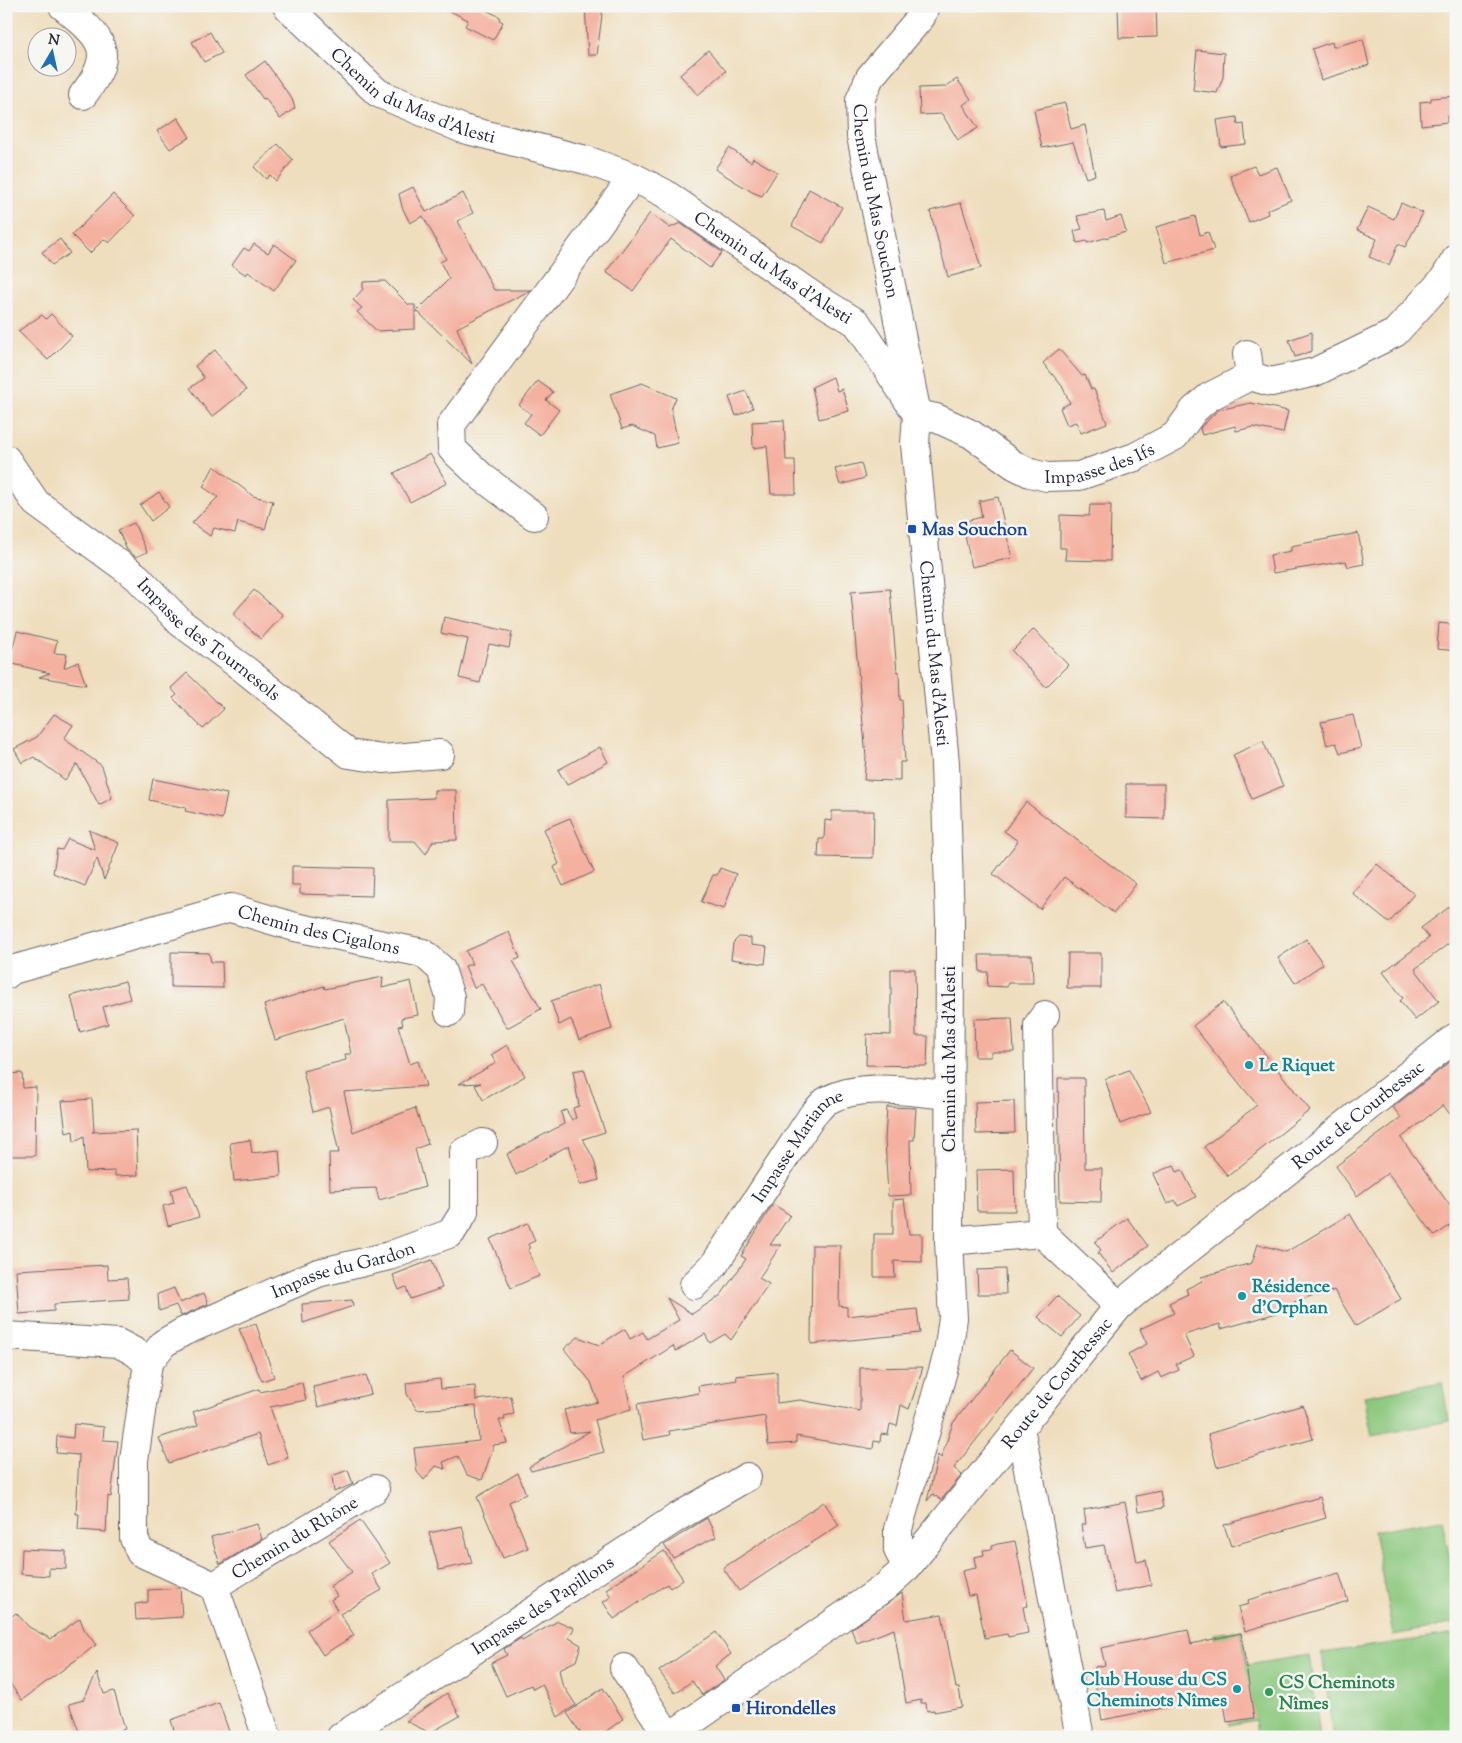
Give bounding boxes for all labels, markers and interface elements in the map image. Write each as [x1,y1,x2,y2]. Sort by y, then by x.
north arrow [28,28,78,78]
text: N [47,30,61,52]
street label: Chemin du Mas d'Alesti [323,43,498,152]
street label: Chemin du Mas Souchon [845,103,904,301]
street label: Chemin du Mas d'Alesti [687,206,857,332]
street label: Impasse des Ifs [1044,438,1160,492]
place label: Mas Souchon [922,518,1028,544]
marker: Mas Souchon [906,523,918,535]
street label: Chemin du Mas d'Alesti [911,559,954,748]
street label: Impasse des Tournesols [130,573,285,708]
street label: Chemin des Cigalons [234,900,402,963]
street label: Chemin du Mas d'Alesti [938,966,964,1152]
place label: Le Riquet [1259,1054,1336,1080]
street label: Route de Courbessac [1287,1056,1431,1177]
marker: Le Riquet [1243,1059,1255,1071]
street label: Impasse Marianne [747,1084,847,1209]
street label: Impasse du Gardon [268,1236,420,1307]
place label: Résidence d'Orphan [1252,1275,1331,1322]
marker: Résidence d'Orphan [1236,1290,1248,1302]
street label: Route de Courbessac [997,1313,1120,1455]
street label: Chemin du Rhône [227,1491,364,1588]
street label: Impasse des Papillons [468,1551,620,1663]
place label: Club House du CS Cheminots Nîmes [1081,1668,1227,1715]
place label: CS Cheminots Nîmes [1279,1671,1395,1718]
marker: Club House du CS Cheminots Nîmes [1231,1683,1243,1695]
marker: CS Cheminots Nîmes [1263,1686,1275,1698]
place label: Hirondelles [746,1697,836,1723]
marker: Hirondelles [730,1702,742,1714]

